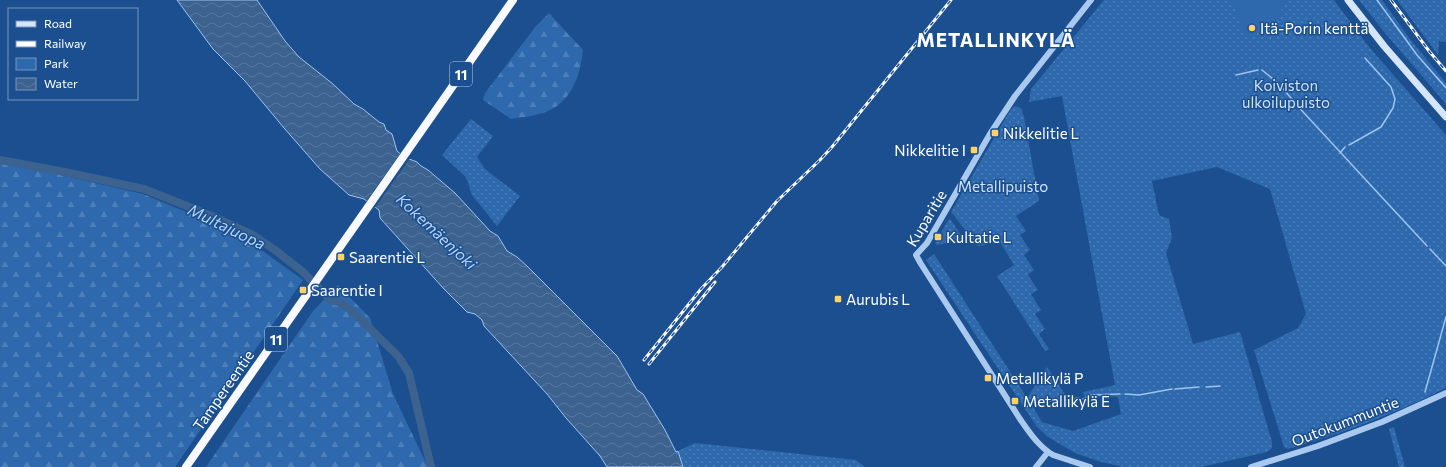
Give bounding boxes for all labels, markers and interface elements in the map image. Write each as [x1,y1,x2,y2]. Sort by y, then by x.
legend [8,8,138,100]
text: Road [44,16,72,30]
place label: Itä-Porin kenttä [1260,19,1368,37]
marker: Itä-Porin kenttä [1247,23,1257,33]
district label: METALLINKYLÄ [916,28,1076,51]
text: Railway [44,36,86,50]
text: Park [44,56,70,70]
road number: 11 [450,62,472,86]
text: Water [44,76,78,90]
park label: Koiviston ulkoilupuisto [1242,76,1330,111]
place label: Nikkelitie L [1003,124,1079,142]
marker: Nikkelitie L [990,128,1000,138]
place label: Nikkelitie I [894,141,966,159]
marker: Nikkelitie I [969,145,979,155]
park label: Metallipuisto [958,177,1048,195]
street label: Kuparitie [902,186,950,250]
water label: Kokemäenjoki [393,189,482,274]
water label: Multajuopa [185,199,269,253]
place label: Kultatie L [946,228,1012,246]
marker: Kultatie L [933,232,943,242]
place label: Saarentie L [349,248,426,266]
marker: Saarentie L [336,252,346,262]
place label: Saarentie I [311,281,383,299]
marker: Saarentie I [298,285,308,295]
place label: Aurubis L [846,290,910,308]
marker: Aurubis L [833,294,843,304]
road number: 11 [265,327,287,351]
street label: Tampereentie [189,346,257,434]
place label: Metallikylä P [996,369,1083,387]
marker: Metallikylä P [983,373,993,383]
place label: Metallikylä E [1023,392,1110,410]
street label: Outokummuntie [1289,392,1401,450]
marker: Metallikylä E [1010,396,1020,406]

